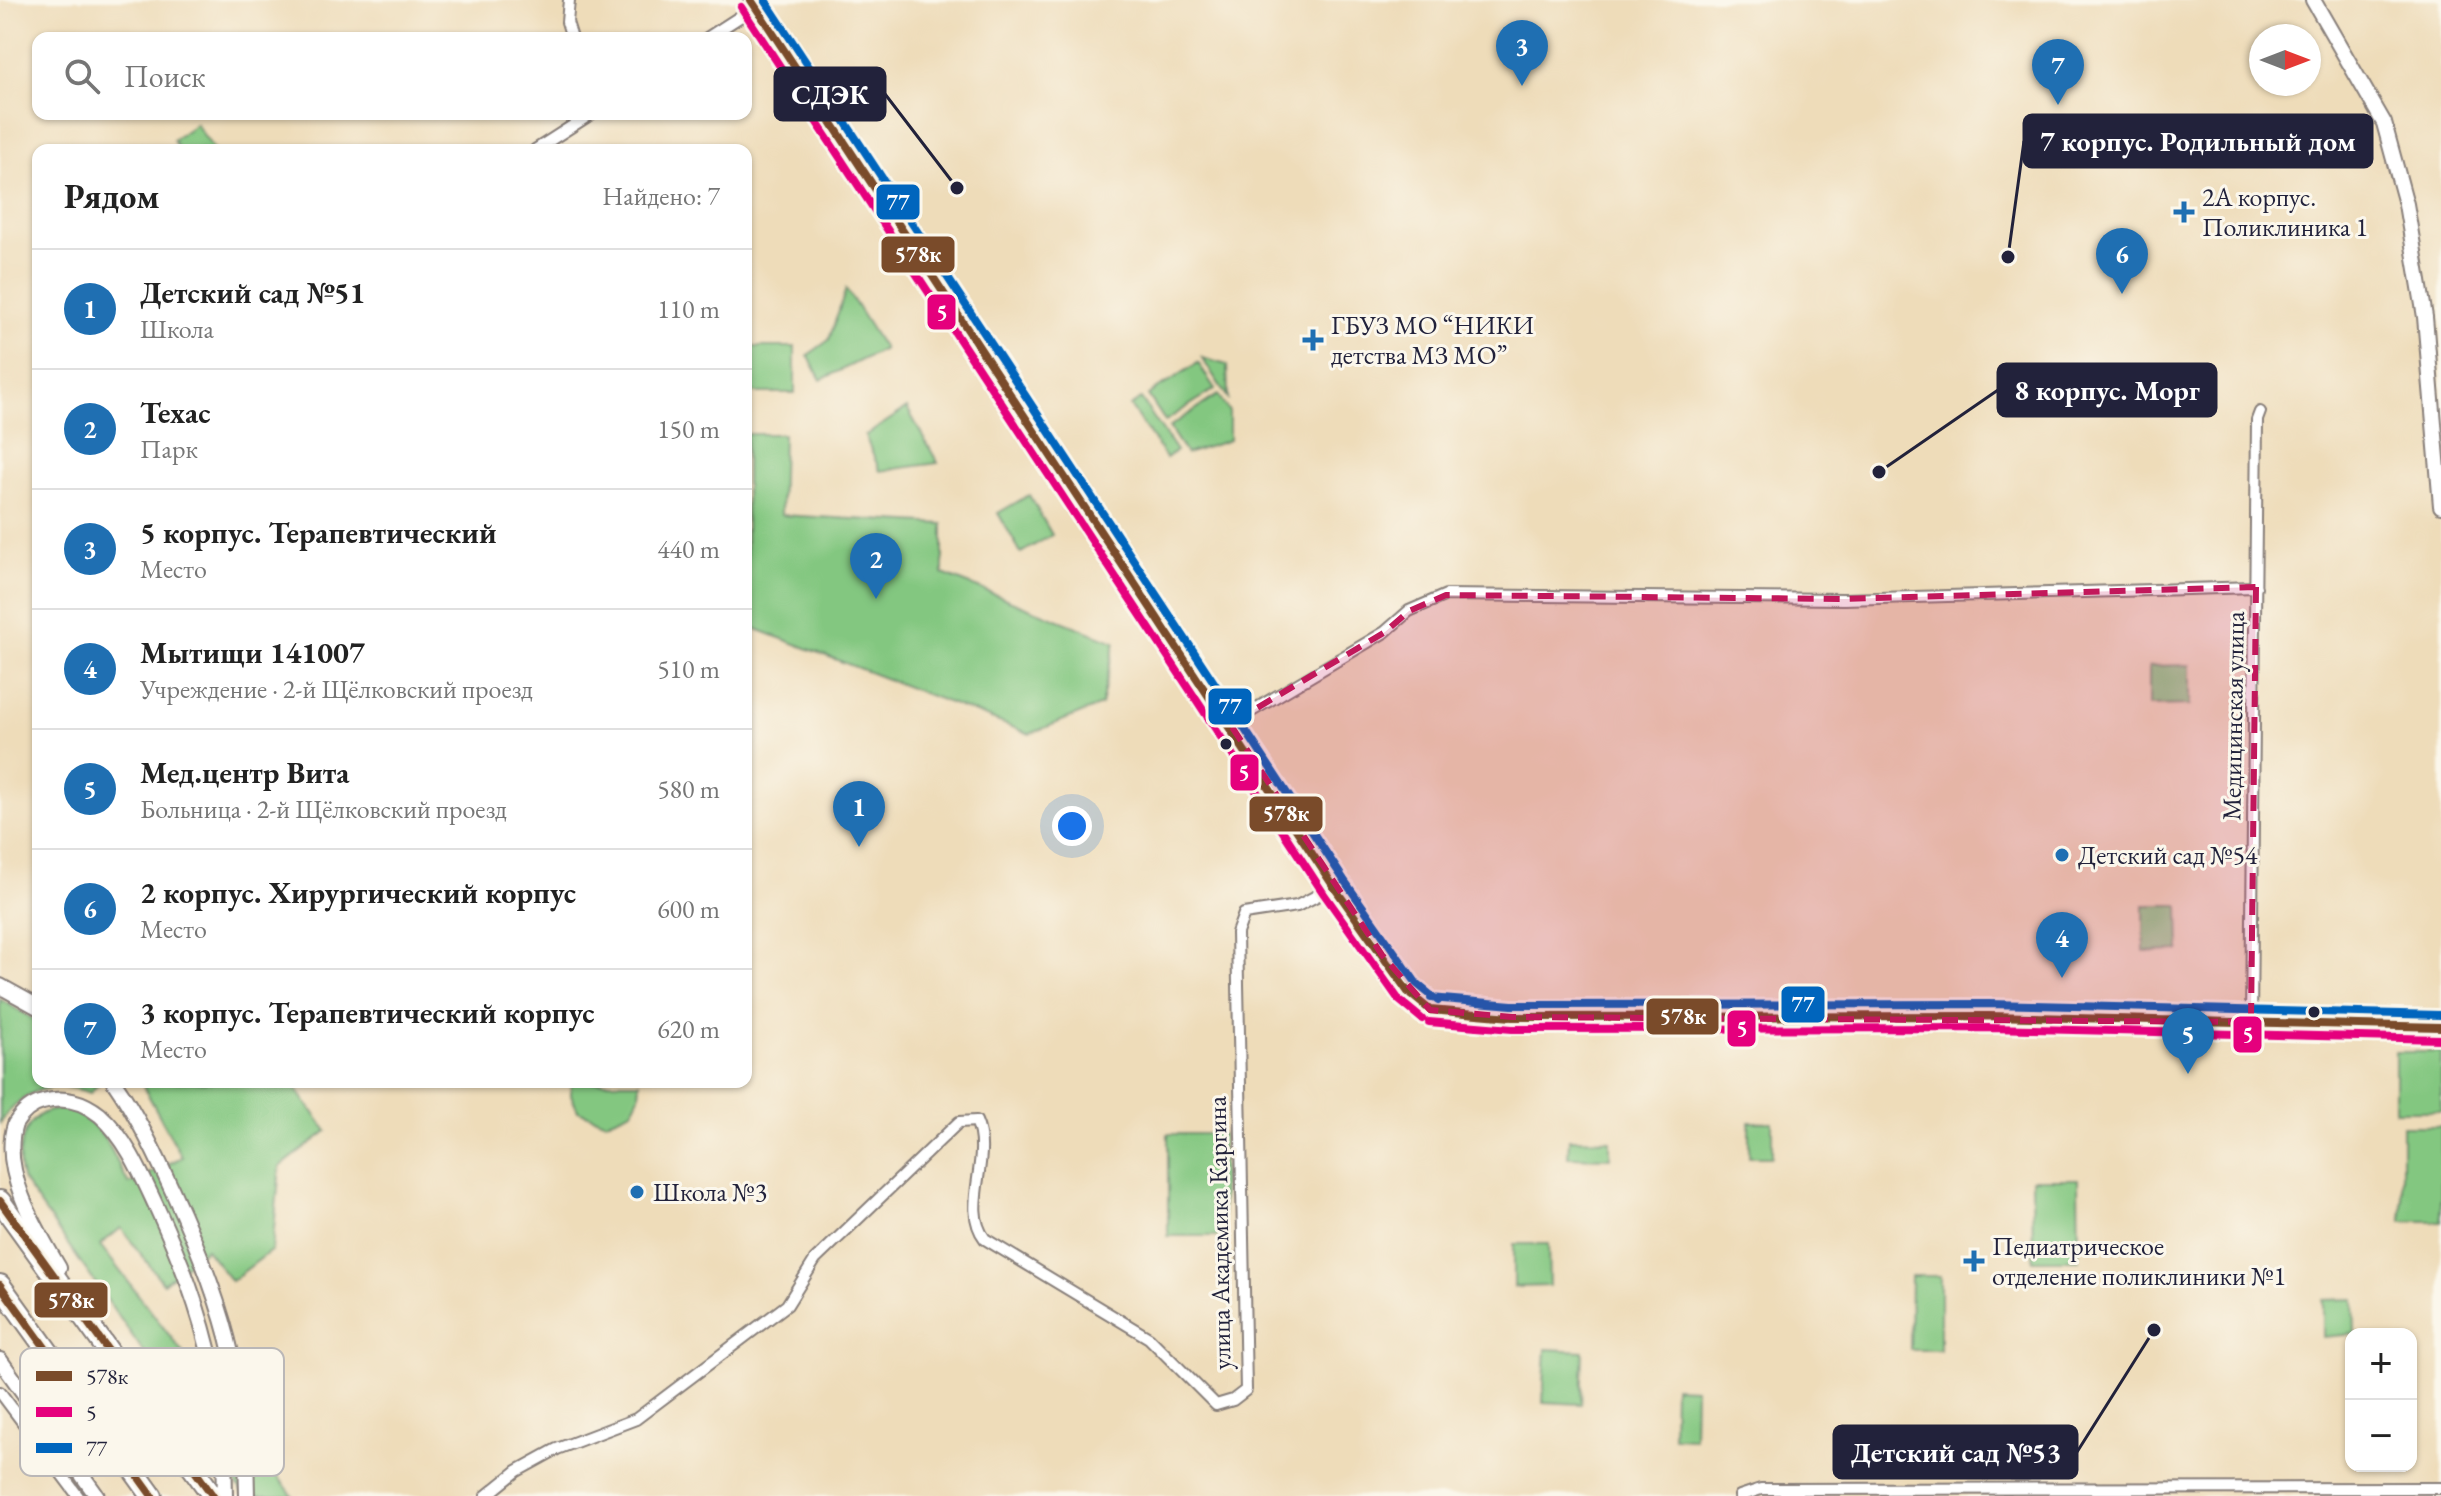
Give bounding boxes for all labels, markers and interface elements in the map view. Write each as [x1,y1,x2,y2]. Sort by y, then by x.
pin: 3 [1496,20,1548,86]
north arrow [2249,24,2321,96]
search box [32,32,752,120]
pin: 7 [2032,39,2084,105]
icon: search [60,54,104,98]
text: Поиск [124,57,206,96]
callout: СДЭК [775,68,885,120]
text: СДЭК [791,76,870,112]
callout: 7 корпус. Родильный дом [2024,115,2372,167]
text: 7 корпус. Родильный дом [2040,123,2356,159]
text: Рядом [64,174,159,218]
text: Найдено: 7 [602,179,720,213]
place label: 2А корпус. Поликлиника 1 [2202,180,2368,244]
line badge: 77 [875,183,921,221]
text: 77 [886,188,910,217]
marker: 2А корпус. Поликлиника 1 [2173,201,2195,223]
pin: 6 [2096,228,2148,294]
line badge: 578к [880,235,956,274]
text: 578к [894,240,942,269]
text: Детский сад №51 [140,273,365,312]
text: 1 [83,292,97,326]
text: 110 m [657,292,720,326]
line badge: 5 [926,293,957,331]
text: 5 [936,298,948,327]
place label: ГБУЗ МО “НИКИ детства МЗ МО” [1331,308,1534,372]
text: Школа [140,312,214,346]
marker: ГБУЗ МО “НИКИ детства МЗ МО” [1302,329,1324,351]
callout: 8 корпус. Морг [1998,364,2216,416]
text: 8 корпус. Морг [2014,372,2200,408]
text: Техас [140,393,211,432]
text: 2 [83,412,97,446]
text: 150 m [657,412,720,446]
text: Парк [140,432,198,466]
text: 5 корпус. Терапевтический [140,513,497,552]
text: 3 [83,532,97,566]
text: 440 m [657,532,720,566]
pin: 2 [850,533,902,599]
text: Место [140,552,207,586]
street label: Медицинская улица [2214,610,2252,821]
text: Мытищи 141007 [140,633,365,672]
text: 4 [83,652,97,686]
text: 510 m [657,652,720,686]
text: Учреждение · 2-й Щёлковский проезд [140,672,533,706]
line badge: 77 [1207,687,1253,726]
text: 77 [1218,692,1242,721]
unlabelled marker [1218,736,1234,752]
text: Мед.центр Вита [140,753,350,792]
line badge: 5 [1229,753,1260,792]
text: 5 [1238,758,1250,787]
text: 5 [83,772,97,806]
text: 580 m [657,772,720,806]
pin: 1 [833,781,885,847]
text: Больница · 2-й Щёлковский проезд [140,792,507,826]
line badge: 578к [1248,795,1324,833]
text: 578к [1262,799,1310,828]
your location [1052,806,1092,846]
place label: Детский сад №54 [2078,838,2258,872]
marker: Детский сад №54 [2053,846,2071,864]
text: 2 корпус. Хирургический корпус [140,873,576,912]
text: 6 [83,892,97,926]
text: 600 m [657,892,720,926]
text: Место [140,912,207,946]
pin: 4 [2036,912,2088,978]
line badge: 77 [1780,985,1826,1024]
text: 77 [1791,990,1815,1019]
text: 3 корпус. Терапевтический корпус [140,993,595,1032]
line badge: 578к [1645,997,1720,1036]
text: 578к [1659,1002,1707,1031]
unlabelled marker [2306,1004,2322,1020]
pin: 5 [2162,1008,2214,1074]
line badge: 5 [1726,1009,1757,1048]
text: 7 [83,1012,97,1046]
text: 620 m [657,1012,720,1046]
text: 5 [1736,1014,1748,1043]
line badge: 5 [2232,1015,2263,1054]
text: 5 [2242,1020,2254,1049]
text: Место [140,1032,207,1066]
street label: улица Академика Каргина [1200,1095,1238,1370]
place label: Школа №3 [653,1175,767,1209]
marker: Школа №3 [628,1183,646,1201]
place label: Педиатрическое отделение поликлиники №1 [1992,1229,2286,1293]
marker: Педиатрическое отделение поликлиники №1 [1963,1250,1985,1272]
line badge: 578к [33,1281,109,1319]
text: 578к [47,1286,95,1315]
map controls [2345,1328,2417,1472]
button: + [2345,1328,2417,1400]
legend [20,1348,284,1476]
text: 578к [86,1362,129,1391]
text: 5 [86,1398,97,1427]
button: − [2345,1400,2417,1472]
callout: Детский сад №53 [1834,1426,2077,1478]
text: 77 [86,1434,108,1463]
text: Детский сад №53 [1851,1434,2061,1470]

